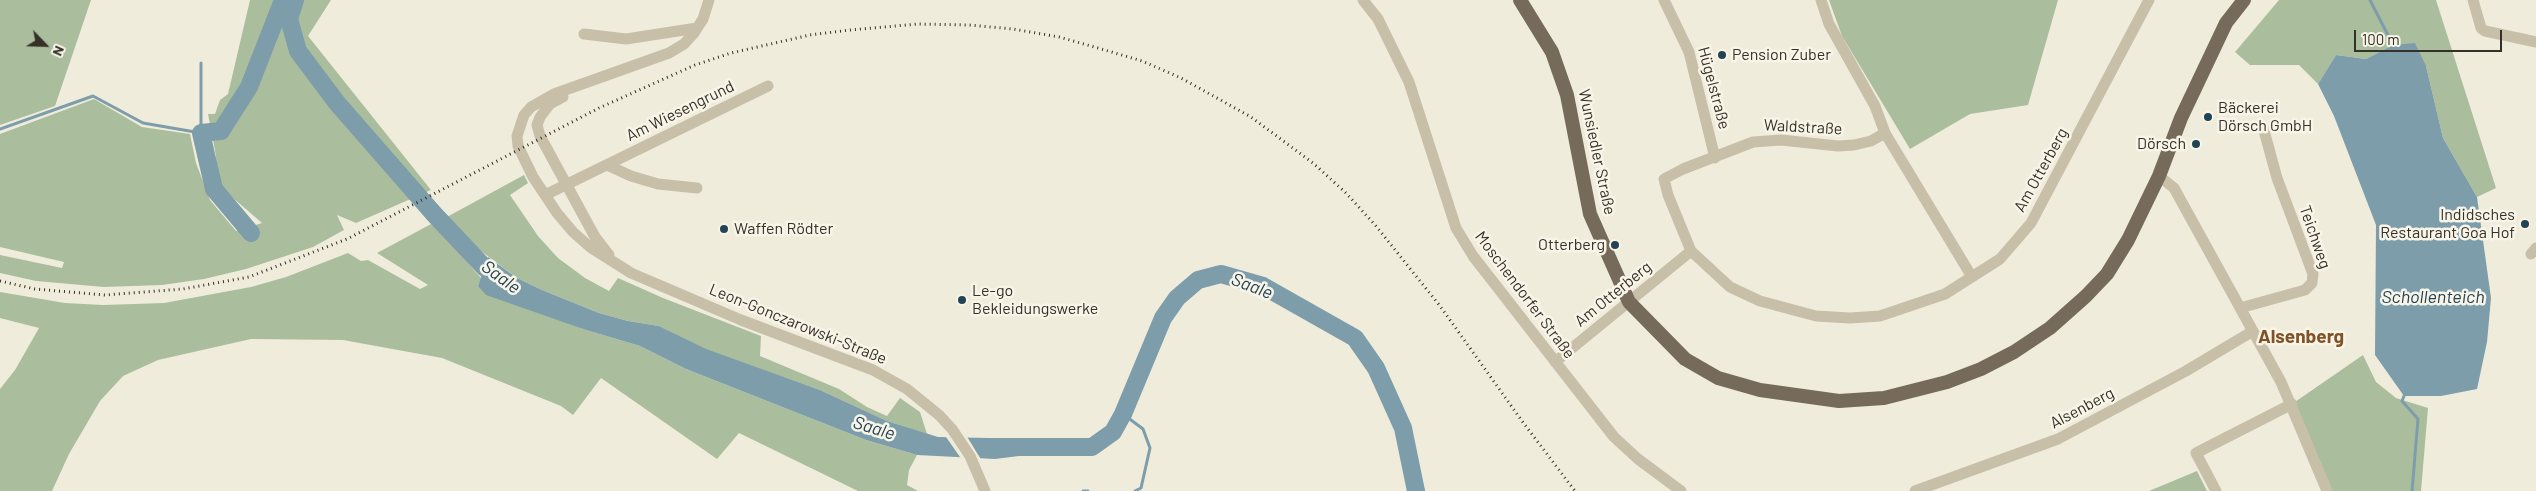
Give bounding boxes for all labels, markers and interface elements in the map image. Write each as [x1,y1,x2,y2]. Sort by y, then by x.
north arrow [20,20,70,70]
scale bar [2356,20,2504,52]
text: 100 m [2362,30,2400,48]
text: N [50,44,69,59]
street label: Hügelstraße [1694,45,1734,131]
place label: Pension Zuber [1732,45,1831,65]
marker: Pension Zuber [1716,49,1728,61]
street label: Am Wiesengrund [623,77,737,145]
street label: Wunsiedler Straße [1574,87,1620,217]
place label: Bäckerei Dörsch GmbH [2218,98,2312,136]
marker: Bäckerei Dörsch GmbH [2202,111,2214,123]
street label: Waldstraße [1763,115,1843,139]
street label: Am Otterberg [2010,125,2072,215]
place label: Dörsch [2137,134,2186,154]
marker: Dörsch [2190,138,2202,150]
street label: Teichweg [2295,203,2335,271]
place label: Indidsches Restaurant Goa Hof [2380,205,2515,243]
marker: Indidsches Restaurant Goa Hof [2519,218,2531,230]
place label: Waffen Rödter [734,219,833,239]
marker: Waffen Rödter [718,223,730,235]
street label: Moschendorfer Straße [1471,228,1579,362]
place label: Otterberg [1538,235,1605,255]
marker: Otterberg [1609,239,1621,251]
water label: Saale [477,256,525,298]
street label: Am Otterberg [1571,257,1655,331]
water label: Saale [1228,268,1276,304]
street label: Leon-Gonczarowski-Straße [706,280,890,368]
place label: Le-go Bekleidungswerke [972,281,1098,319]
water label: Schollenteich [2381,286,2485,308]
marker: Le-go Bekleidungswerke [956,294,968,306]
district label: Alsenberg [2258,326,2344,348]
street label: Alsenberg [2047,383,2117,433]
water label: Saale [850,411,898,445]

